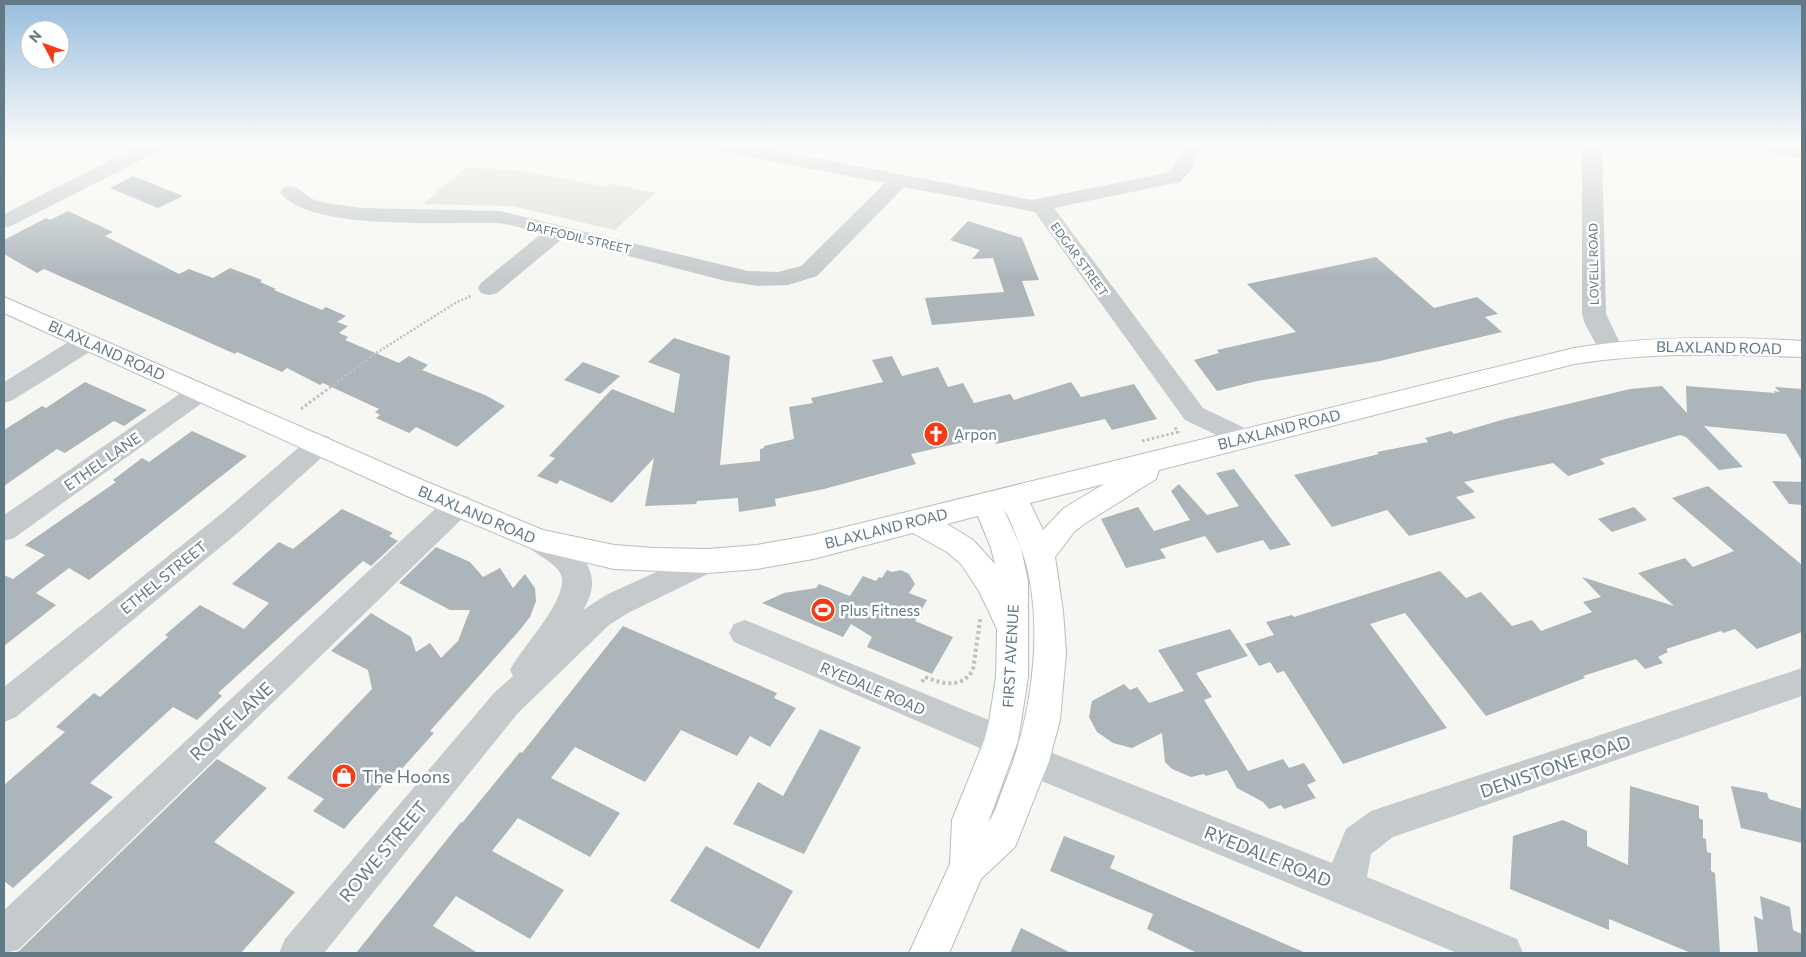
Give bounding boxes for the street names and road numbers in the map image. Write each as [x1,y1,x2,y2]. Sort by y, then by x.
street label: DAFFODIL STREET [526,218,633,256]
street label: EDGAR STREET [1048,219,1112,299]
street label: LOVELL ROAD [1585,223,1601,305]
street label: BLAXLAND ROAD [46,316,168,384]
street label: BLAXLAND ROAD [1656,337,1782,357]
street label: BLAXLAND ROAD [1216,405,1342,453]
street label: ETHEL LANE [60,428,144,494]
street label: BLAXLAND ROAD [415,481,539,547]
street label: BLAXLAND ROAD [823,504,949,552]
street label: ETHEL STREET [116,536,210,617]
street label: FIRST AVENUE [998,604,1022,708]
street label: RYEDALE ROAD [818,658,928,718]
street label: ROWE LANE [185,677,277,765]
street label: DENISTONE ROAD [1477,730,1633,802]
street label: ROWE STREET [334,796,432,906]
street label: RYEDALE ROAD [1201,820,1335,892]

